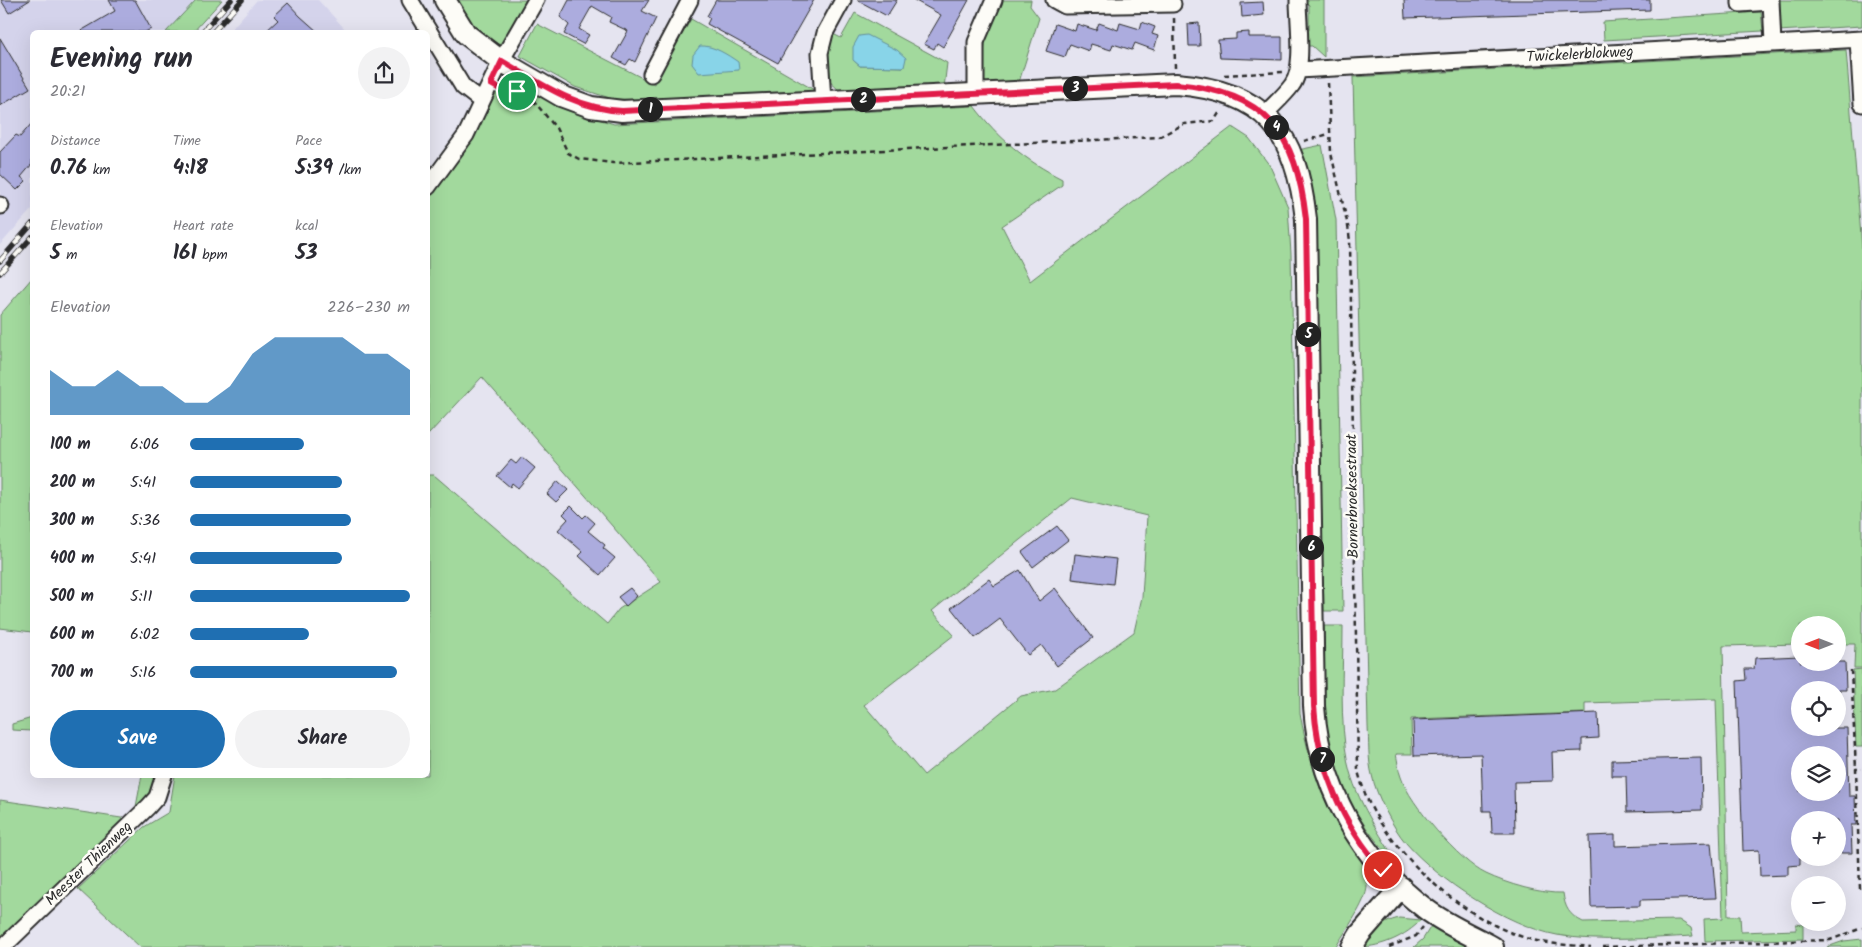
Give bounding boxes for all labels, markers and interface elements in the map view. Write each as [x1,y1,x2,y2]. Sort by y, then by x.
text: Evening run [50,37,193,82]
street label: Twickelerblokweg [1526,40,1634,70]
button: share [358,47,410,99]
pin [496,70,538,112]
pin: 3 [1062,76,1088,100]
icon: arrive [503,77,531,105]
text: 3 [1072,77,1079,99]
text: 20:21 [50,79,86,104]
pin: 2 [850,86,876,112]
text: 2 [859,88,868,110]
pin: 1 [638,96,662,122]
text: 1 [648,98,653,120]
pin: 4 [1264,114,1288,140]
text: 4 [1273,116,1280,138]
text: Distance [50,130,100,152]
text: Time [173,130,201,152]
text: Pace [295,130,322,152]
text: 0.76 [50,152,87,185]
text: 4:18 [173,152,208,185]
text: 5:39 [295,152,333,185]
text: km [87,159,110,181]
text: /km [333,159,362,181]
text: Elevation [50,215,103,237]
text: Heart rate [173,215,234,237]
text: kcal [295,215,318,237]
text: 5 [50,237,61,270]
text: 161 [173,237,197,270]
text: 53 [295,237,317,270]
text: m [61,244,77,266]
text: bpm [197,244,228,266]
text: Elevation [50,295,111,320]
text: 226–230 m [327,295,410,320]
pin: 5 [1296,322,1320,346]
text: 5 [1305,323,1312,345]
text: 100 m [50,432,91,457]
text: 6:06 [130,432,160,457]
street label: Bornerbroeksestraat [1340,433,1366,559]
text: 200 m [50,470,95,495]
text: 5:41 [130,470,156,495]
text: 300 m [50,508,94,533]
text: 5:36 [130,508,161,533]
pin: 6 [1298,534,1324,560]
text: 6 [1308,536,1315,558]
text: 400 m [50,546,94,571]
text: 5:41 [130,546,156,571]
text: 500 m [50,584,94,609]
text: 5:11 [130,584,153,609]
north arrow [1791,616,1846,671]
map controls [1791,616,1846,931]
text: 600 m [50,622,94,647]
text: 6:02 [130,622,160,647]
text: 700 m [50,660,93,685]
text: 5:16 [130,660,156,685]
button: locate [1791,681,1846,736]
button: Save [50,710,225,768]
button: Share [235,710,410,768]
pin: 7 [1310,746,1334,772]
button: layers [1791,746,1846,801]
text: 7 [1319,748,1326,770]
button: + [1791,811,1846,866]
street label: Meester Thienweg [40,816,138,912]
pin [1362,849,1404,891]
icon: check [1369,856,1397,884]
button: − [1791,876,1846,931]

